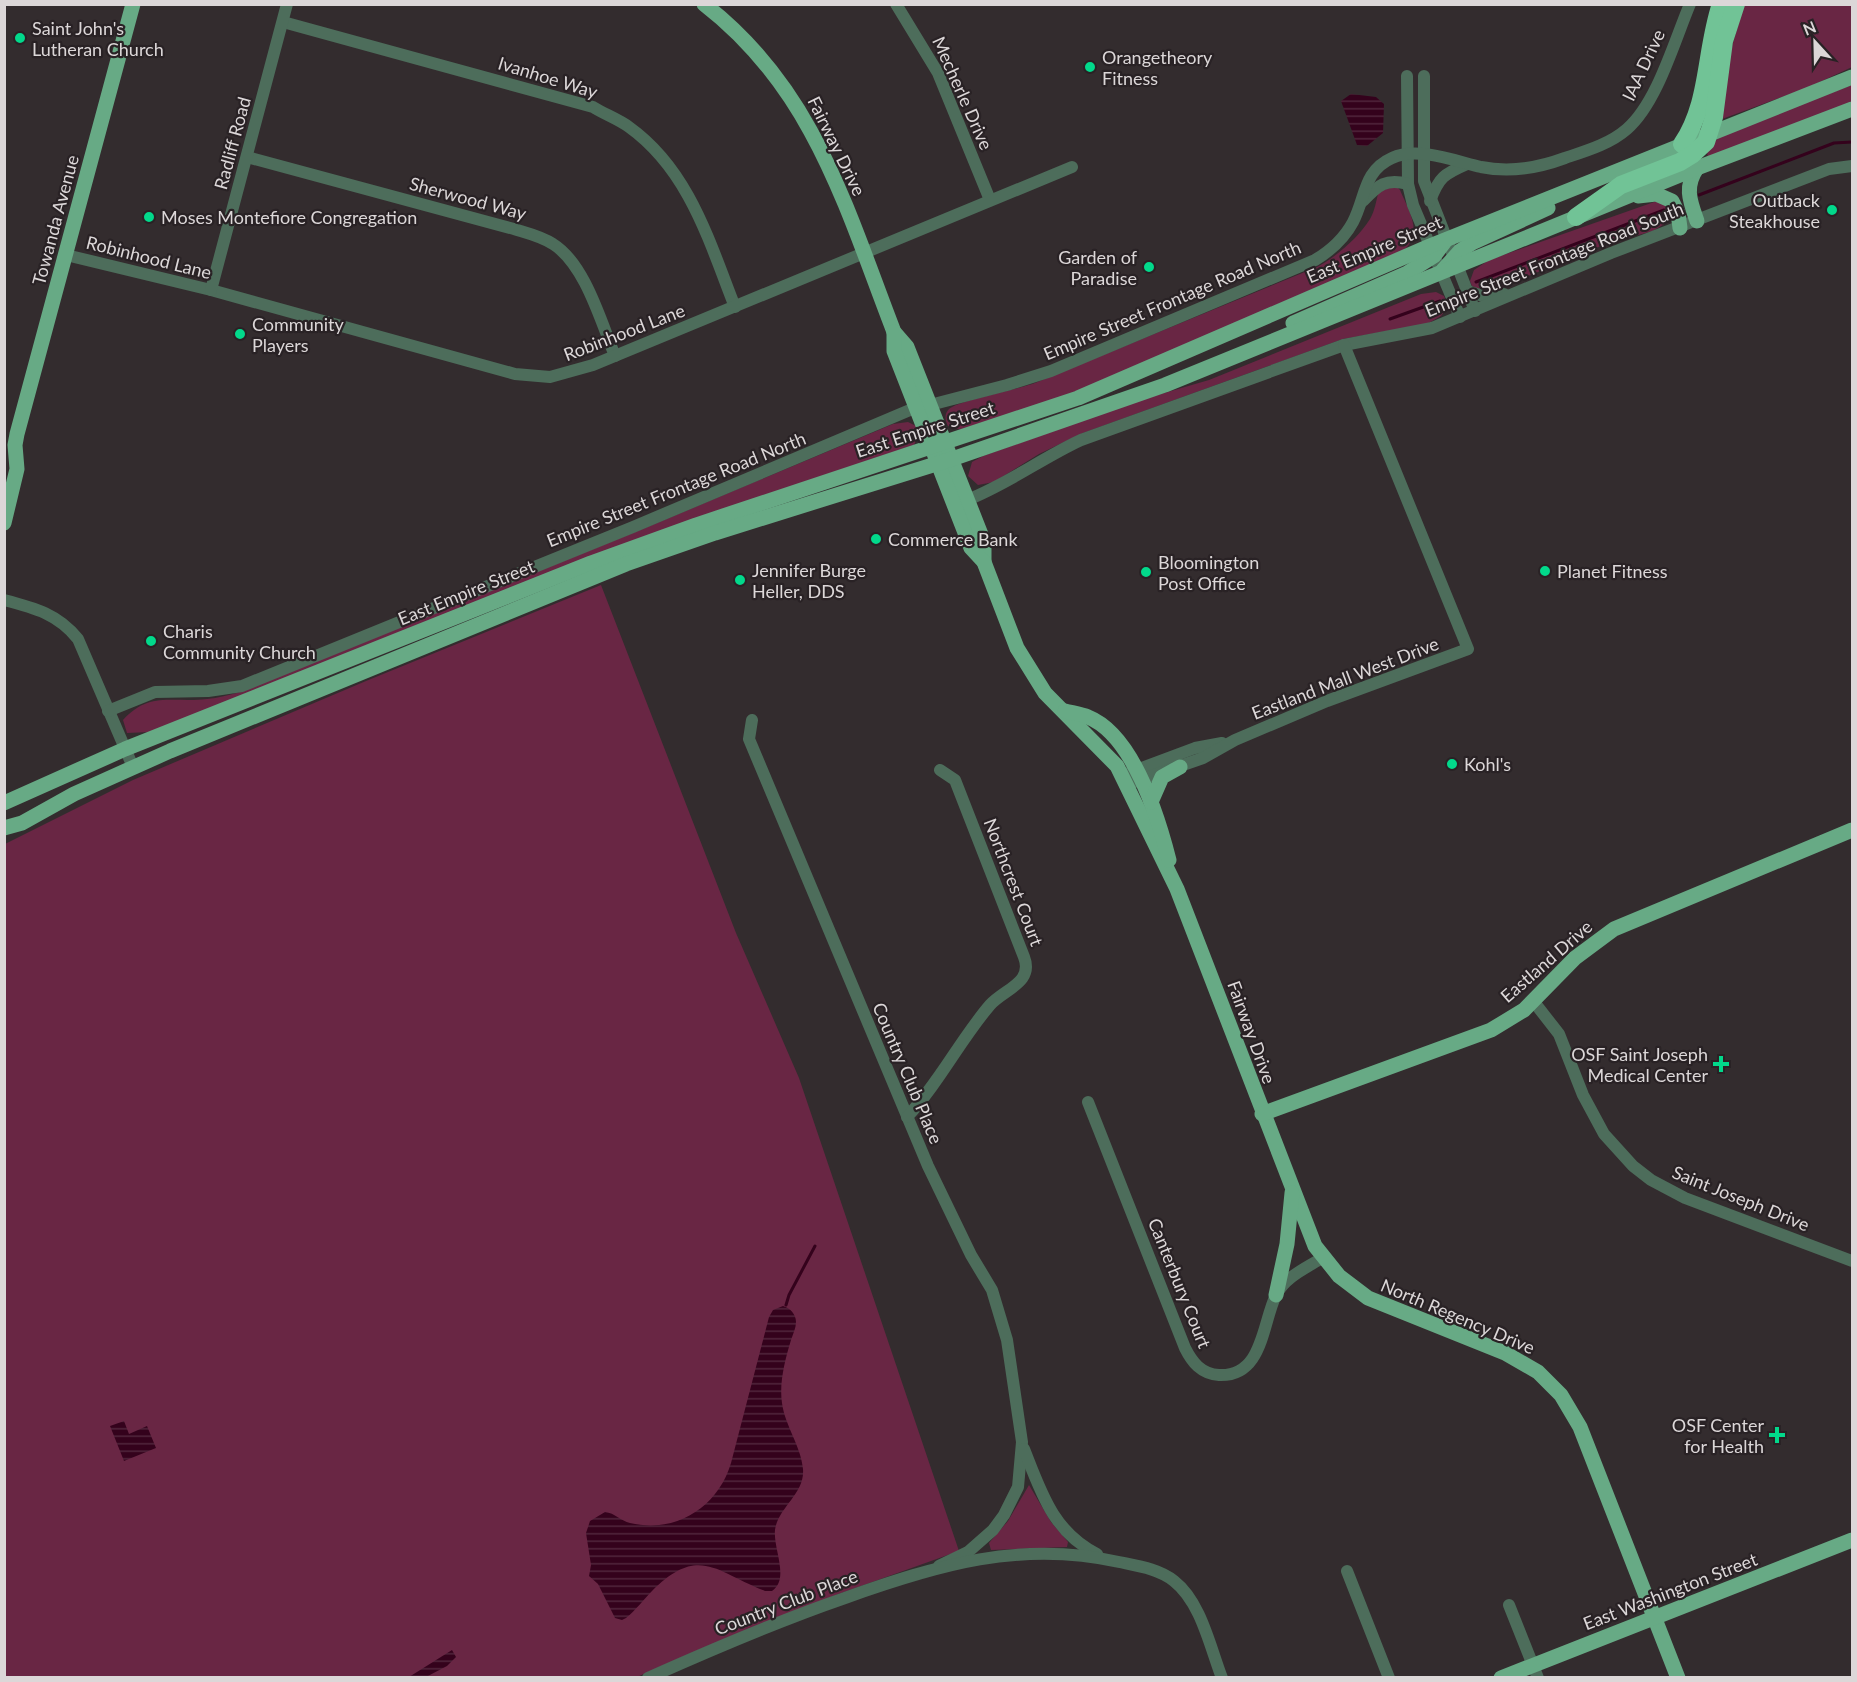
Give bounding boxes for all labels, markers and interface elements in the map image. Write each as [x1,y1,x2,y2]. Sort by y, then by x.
north arrow [1785,12,1845,72]
place label: Saint John's Lutheran Church [32,17,164,60]
text: N [1800,17,1818,39]
street label: IAA Drive [1617,26,1669,104]
marker: Saint John's Lutheran Church [13,31,27,45]
street label: Mecherle Drive [928,33,998,153]
place label: Orangetheory Fitness [1102,46,1213,89]
street label: Ivanhoe Way [496,51,601,103]
marker: Orangetheory Fitness [1083,60,1097,74]
street label: Fairway Drive [803,93,871,199]
street label: Radliff Road [209,94,255,192]
street label: Towanda Avenue [27,152,83,288]
street label: Sherwood Way [407,172,530,224]
place label: Outback Steakhouse [1729,189,1821,232]
street label: Empire Street Frontage Road South [1421,197,1687,321]
marker: Outback Steakhouse [1825,203,1839,217]
place label: Moses Montefiore Congregation [161,206,417,228]
marker: Moses Montefiore Congregation [142,210,156,224]
street label: East Empire Street [1303,210,1446,287]
street label: Robinhood Lane [84,231,214,283]
street label: Empire Street Frontage Road North [1040,236,1304,364]
place label: Garden of Paradise [1058,246,1138,289]
marker: Garden of Paradise [1142,260,1156,274]
street label: Robinhood Lane [560,299,688,365]
place label: Community Players [252,313,345,356]
marker: Community Players [233,327,247,341]
street label: East Empire Street [853,396,998,462]
street label: Empire Street Frontage Road North [543,427,809,551]
place label: Commerce Bank [888,528,1018,550]
marker: Commerce Bank [869,532,883,546]
place label: Bloomington Post Office [1158,551,1259,594]
street label: East Empire Street [395,554,538,629]
place label: Jennifer Burge Heller, DDS [752,559,866,602]
place label: Planet Fitness [1557,560,1668,582]
marker: Planet Fitness [1538,564,1552,578]
marker: Bloomington Post Office [1139,565,1153,579]
marker: Jennifer Burge Heller, DDS [733,573,747,587]
place label: Charis Community Church [163,620,316,663]
street label: Eastland Mall West Drive [1248,632,1442,724]
marker: Charis Community Church [144,634,158,648]
place label: Kohl's [1464,753,1511,775]
marker: Kohl's [1445,757,1459,771]
street label: Northcrest Court [980,815,1049,949]
street label: Eastland Drive [1496,915,1596,1007]
street label: Fairway Drive [1223,978,1281,1086]
street label: Country Club Place [868,999,948,1147]
place label: OSF Saint Joseph Medical Center [1571,1043,1708,1086]
marker: OSF Saint Joseph Medical Center [1712,1055,1730,1073]
street label: Saint Joseph Drive [1669,1160,1813,1236]
street label: Canterbury Court [1144,1215,1216,1352]
street label: North Regency Drive [1378,1274,1538,1358]
place label: OSF Center for Health [1672,1414,1764,1457]
marker: OSF Center for Health [1768,1426,1786,1444]
street label: East Washington Street [1580,1547,1761,1634]
street label: Country Club Place [711,1565,861,1639]

